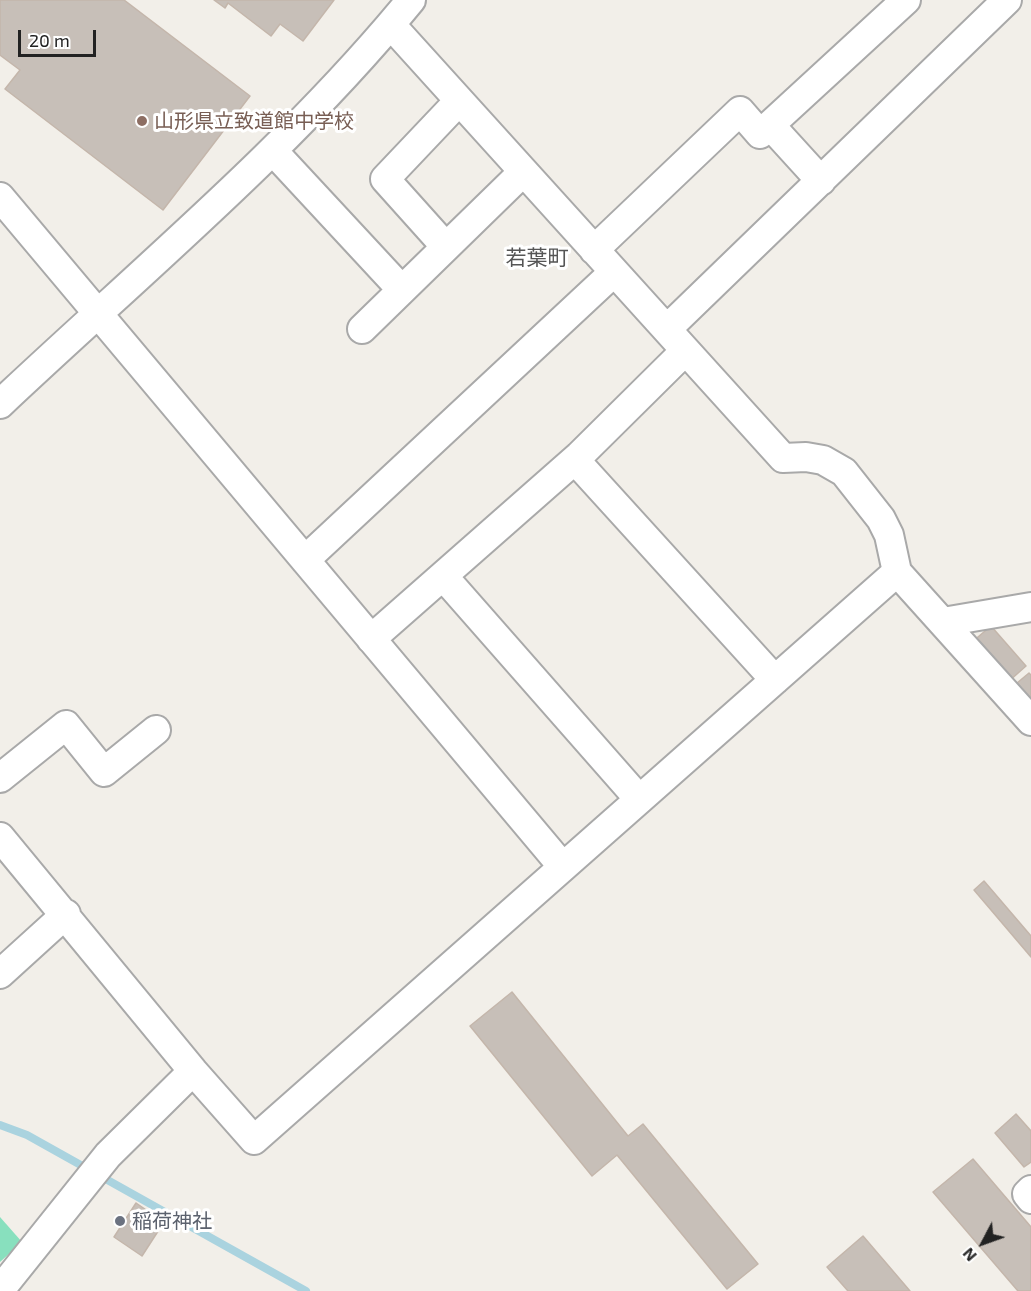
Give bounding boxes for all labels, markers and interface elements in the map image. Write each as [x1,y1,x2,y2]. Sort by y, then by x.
scale bar [21,18,99,56]
text: 20 m [29,29,70,51]
place label: 山形県立致道館中学校 [154,109,354,133]
marker: 山形県立致道館中学校 [135,114,149,128]
district label: 若葉町 [506,245,568,271]
place label: 稲荷神社 [132,1209,212,1233]
north arrow [953,1213,1013,1273]
marker: 稲荷神社 [113,1214,127,1228]
text: N [958,1245,980,1266]

